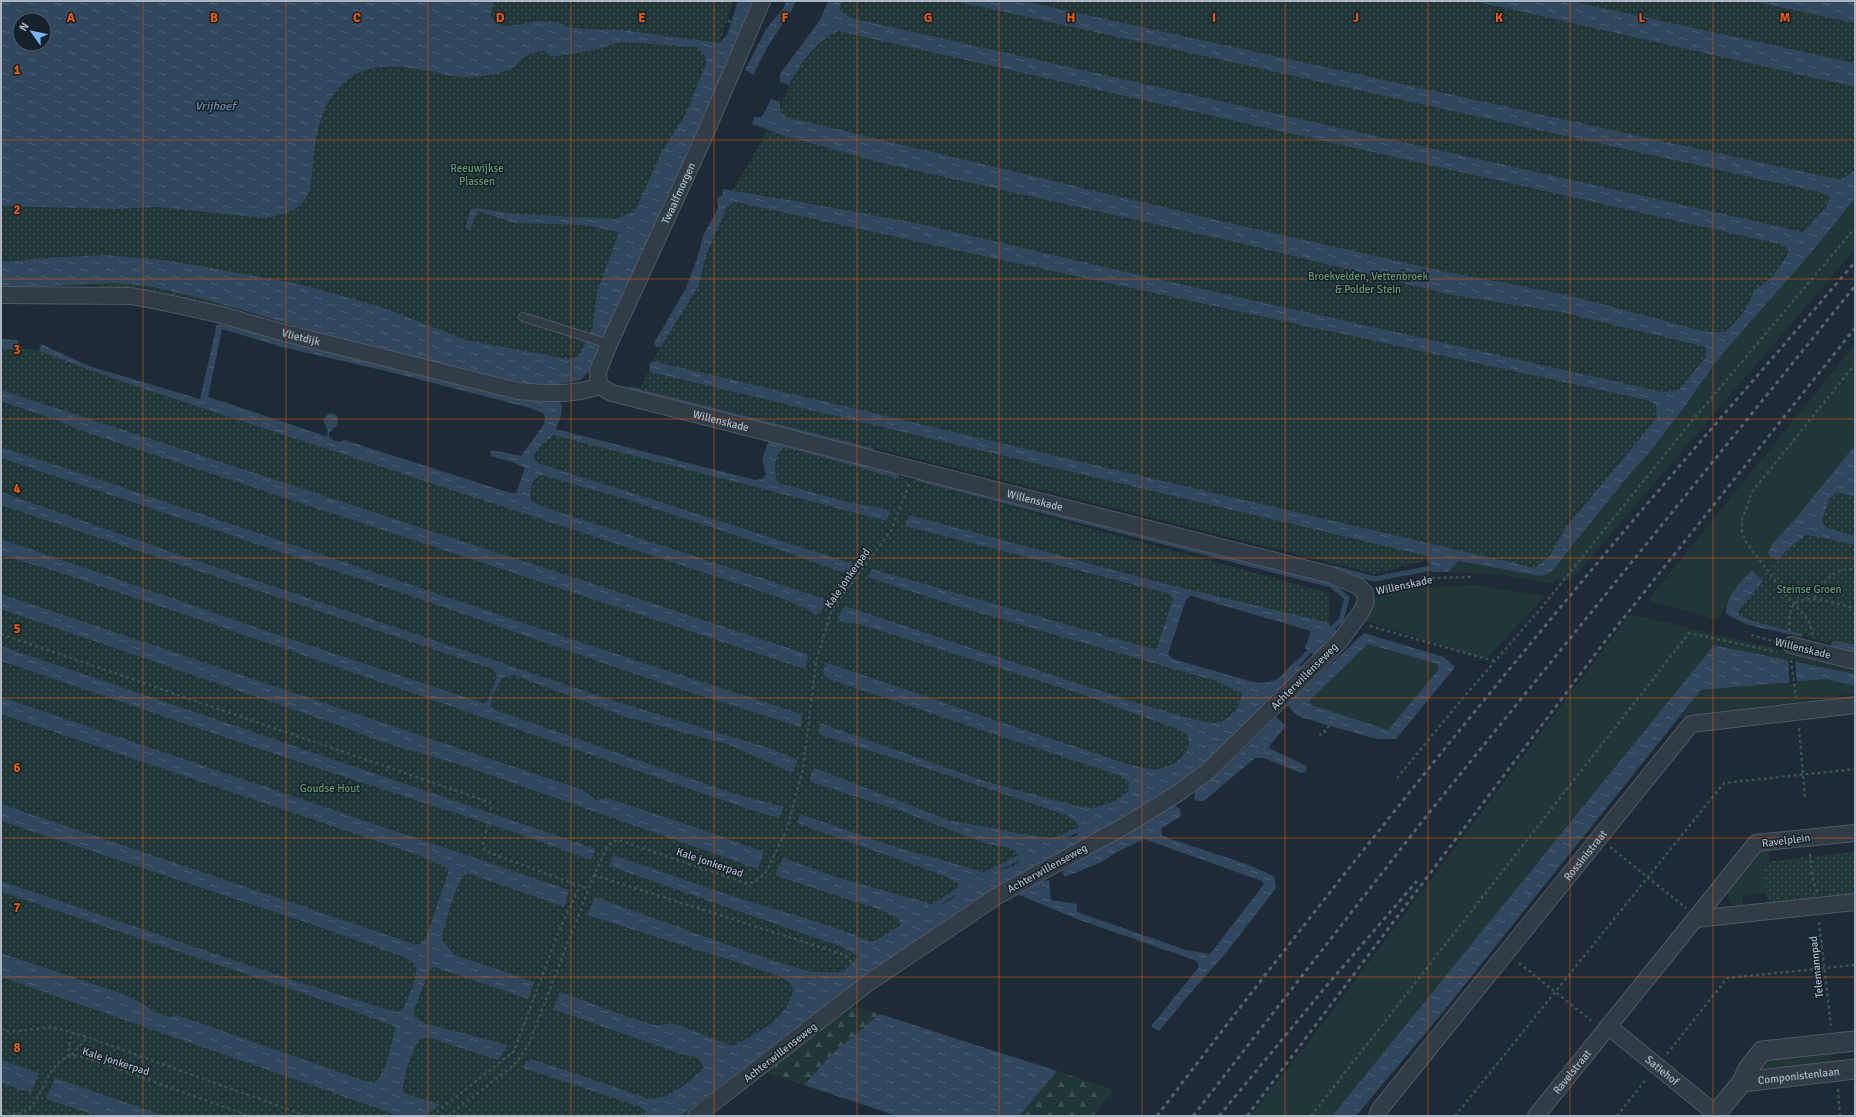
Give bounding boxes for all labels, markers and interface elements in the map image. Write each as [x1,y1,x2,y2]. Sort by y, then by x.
text: A [67,10,76,26]
text: B [210,10,218,26]
text: C [353,10,361,26]
text: D [496,10,505,26]
text: E [638,10,646,26]
text: F [782,10,789,26]
text: G [924,10,932,26]
text: H [1067,10,1075,26]
text: I [1212,10,1216,26]
text: J [1353,10,1359,26]
text: K [1495,10,1503,26]
text: L [1639,10,1646,26]
text: M [1780,10,1791,26]
north arrow [12,12,52,52]
text: N [16,20,32,34]
text: 1 [13,62,21,78]
water label: Vrijhoef [195,99,238,114]
street label: Twaalfmorgen [659,161,698,226]
park label: Reeuwijkse Plassen [450,162,504,188]
text: 2 [13,202,21,218]
park label: Broekvelden, Vettenbroek & Polder Stein [1308,270,1429,296]
street label: Vlietdijk [280,326,322,349]
text: 3 [13,342,21,358]
street label: Willenskade [691,408,750,434]
text: 4 [13,481,21,497]
street label: Willenskade [1005,487,1064,514]
street label: Kale jonkerpad [822,546,873,611]
street label: Willenskade [1375,573,1433,598]
park label: Steinse Groen [1776,583,1842,596]
text: 5 [13,621,21,637]
street label: Willenskade [1774,635,1832,662]
street label: Achterwillenseweg [1268,640,1341,713]
text: 6 [13,760,21,776]
park label: Goudse Hout [300,782,360,795]
street label: Rossinistraat [1561,827,1610,883]
street label: Ravelplein [1761,831,1811,850]
street label: Achterwillenseweg [1005,841,1090,896]
street label: Kale jonkerpad [675,845,745,880]
text: 7 [13,900,21,916]
street label: Telemannpad [1807,935,1826,999]
street label: Achterwillenseweg [741,1020,820,1085]
text: 8 [13,1040,21,1056]
street label: Kale jonkerpad [81,1044,151,1079]
street label: Ravelstraat [1550,1047,1594,1097]
street label: Satiehof [1643,1053,1682,1089]
street label: Componistenlaan [1757,1065,1840,1087]

